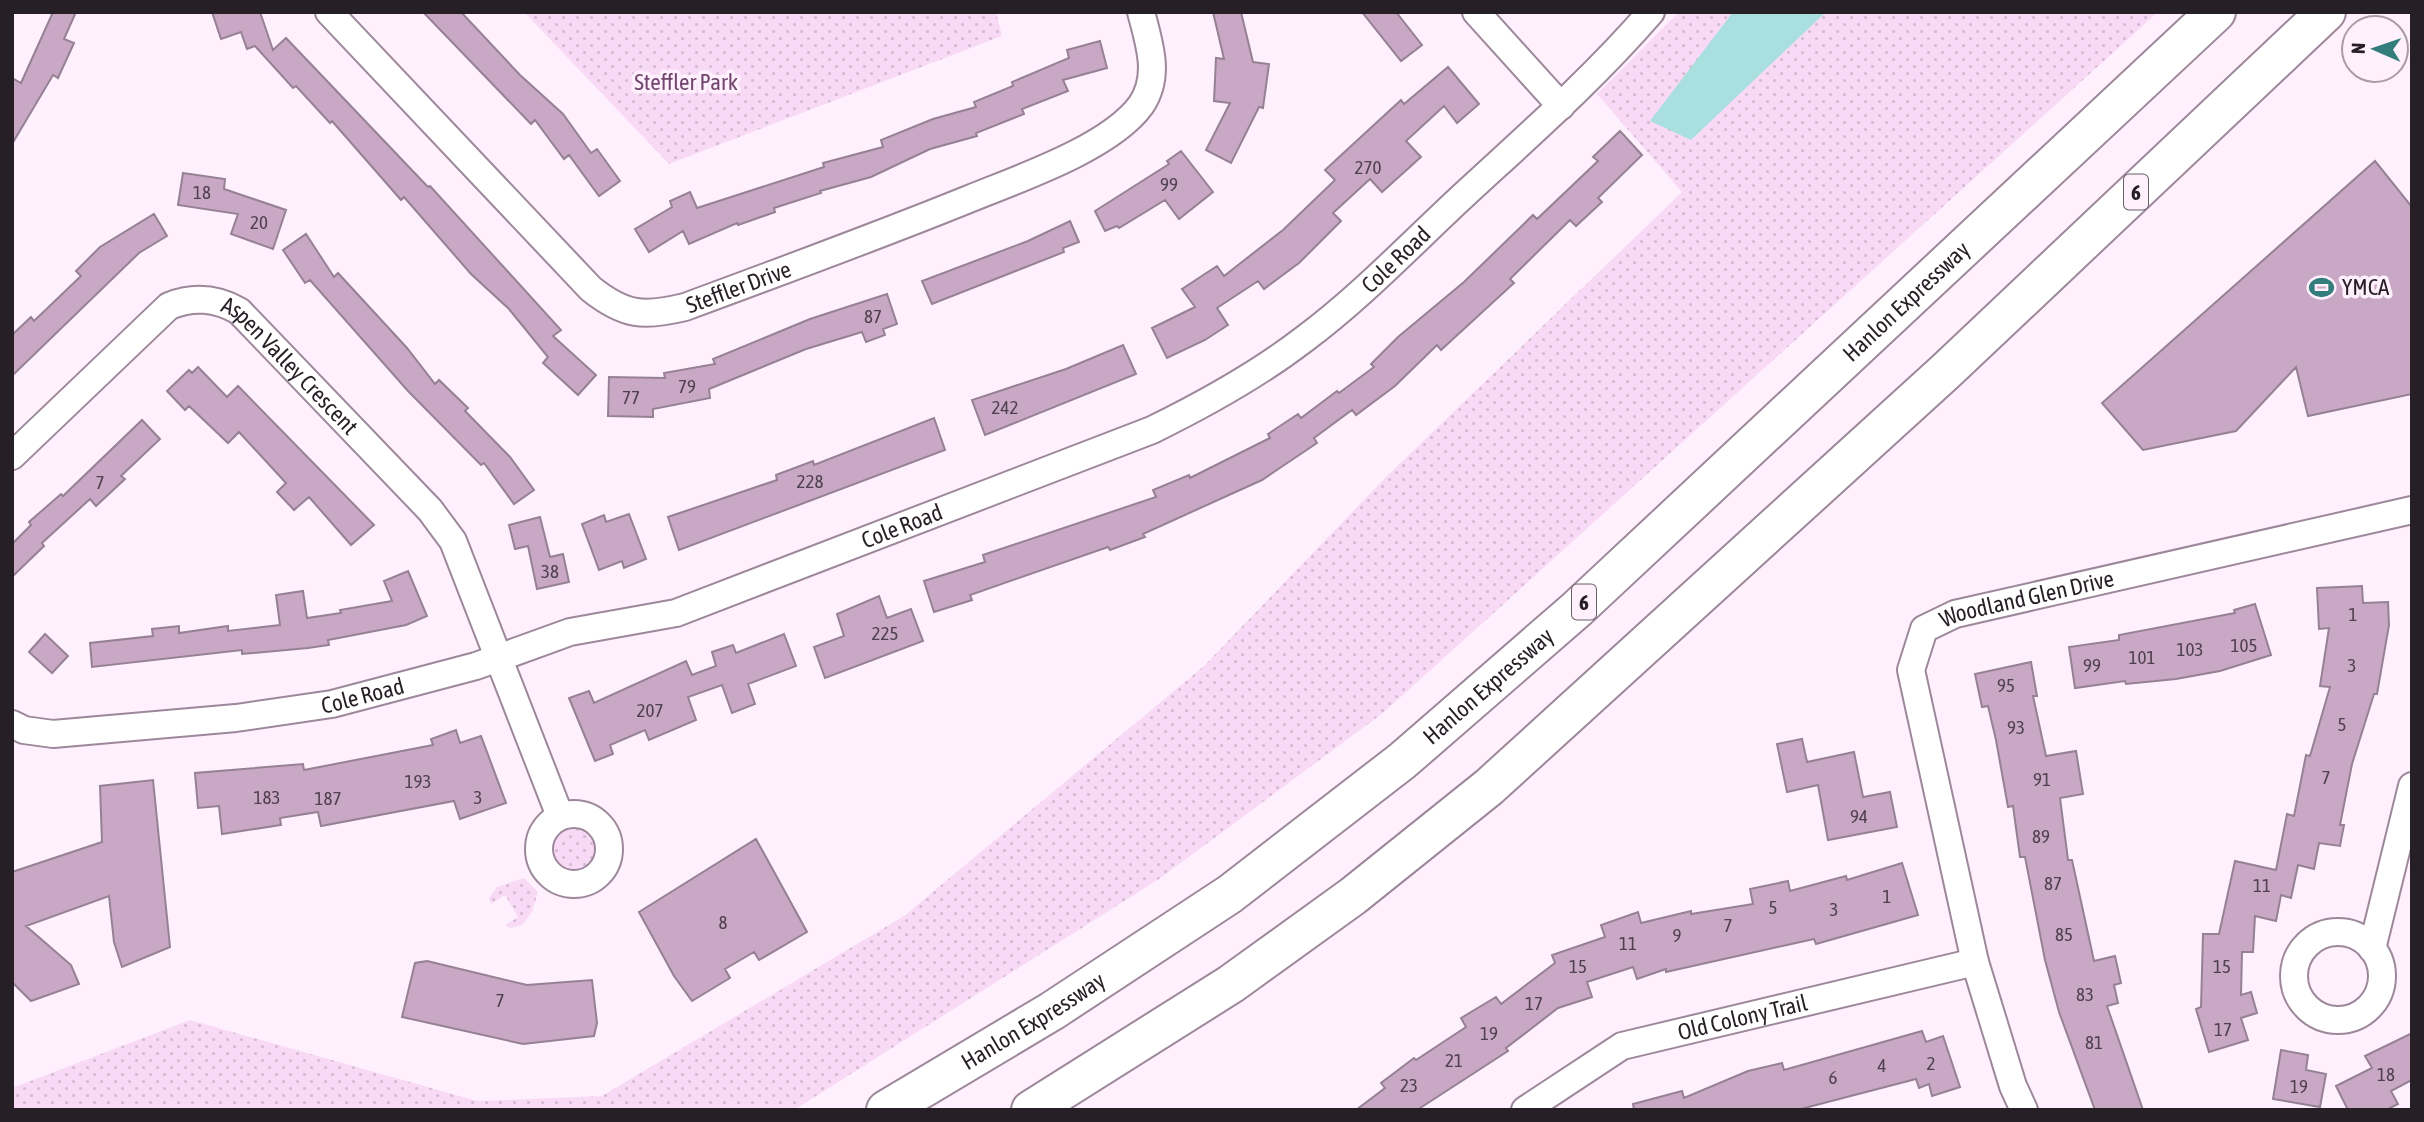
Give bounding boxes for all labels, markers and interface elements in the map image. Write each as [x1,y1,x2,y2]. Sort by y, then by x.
north arrow [2340,14,2410,84]
text: N [2347,42,2369,54]
park label: Steffler Park [634,69,738,95]
house number: 270 [1355,156,1381,178]
house number: 99 [1160,173,1178,195]
road number: 6 [2124,174,2148,210]
house number: 18 [193,181,211,203]
house number: 20 [250,211,268,233]
street label: Cole Road [1356,221,1436,298]
street label: Hanlon Expressway [1838,236,1975,367]
street label: Steffler Drive [682,256,795,318]
sports icon: YMCA [2308,273,2336,301]
place label: YMCA [2342,274,2390,300]
street label: Aspen Valley Crescent [218,291,363,440]
house number: 87 [864,305,882,327]
house number: 79 [678,375,696,397]
house number: 77 [622,386,640,408]
house number: 242 [992,396,1018,418]
house number: 228 [797,470,823,492]
house number: 7 [96,471,104,493]
street label: Cole Road [858,499,946,553]
house number: 38 [541,560,559,582]
street label: Woodland Glen Drive [1935,565,2116,632]
road number: 6 [1572,584,1596,620]
house number: 1 [2349,603,2357,625]
house number: 225 [872,622,898,644]
street label: Hanlon Expressway [1418,623,1559,749]
house number: 105 [2231,634,2257,656]
house number: 103 [2177,638,2203,660]
house number: 101 [2129,646,2155,668]
house number: 99 [2083,654,2101,676]
house number: 3 [2348,654,2356,676]
street label: Cole Road [320,673,407,718]
house number: 95 [1997,674,2015,696]
house number: 207 [637,699,663,721]
house number: 5 [2338,713,2346,735]
house number: 93 [2007,716,2025,738]
house number: 7 [2322,766,2330,788]
house number: 91 [2033,768,2051,790]
house number: 193 [405,770,431,792]
house number: 183 [254,786,280,808]
house number: 3 [474,786,482,808]
house number: 187 [315,787,341,809]
house number: 94 [1850,805,1868,827]
house number: 89 [2032,825,2050,847]
house number: 87 [2044,872,2062,894]
house number: 11 [2253,874,2271,896]
house number: 1 [1883,885,1891,907]
house number: 5 [1769,896,1777,918]
house number: 3 [1830,898,1838,920]
house number: 8 [719,911,728,933]
house number: 7 [1724,914,1732,936]
house number: 85 [2055,923,2073,945]
house number: 9 [1673,924,1682,946]
house number: 11 [1619,932,1637,954]
house number: 15 [1569,955,1587,977]
house number: 15 [2213,955,2231,977]
street label: Hanlon Expressway [957,967,1110,1075]
house number: 83 [2076,983,2094,1005]
house number: 7 [496,989,504,1011]
street label: Old Colony Trail [1675,989,1810,1045]
house number: 17 [1525,992,1543,1014]
house number: 17 [2214,1018,2232,1040]
house number: 19 [1480,1022,1498,1044]
house number: 81 [2085,1031,2103,1053]
house number: 21 [1445,1049,1463,1071]
house number: 2 [1927,1052,1935,1074]
house number: 4 [1878,1054,1887,1076]
house number: 18 [2377,1063,2395,1085]
house number: 6 [1829,1066,1838,1088]
house number: 23 [1400,1074,1418,1096]
house number: 19 [2290,1075,2308,1097]

